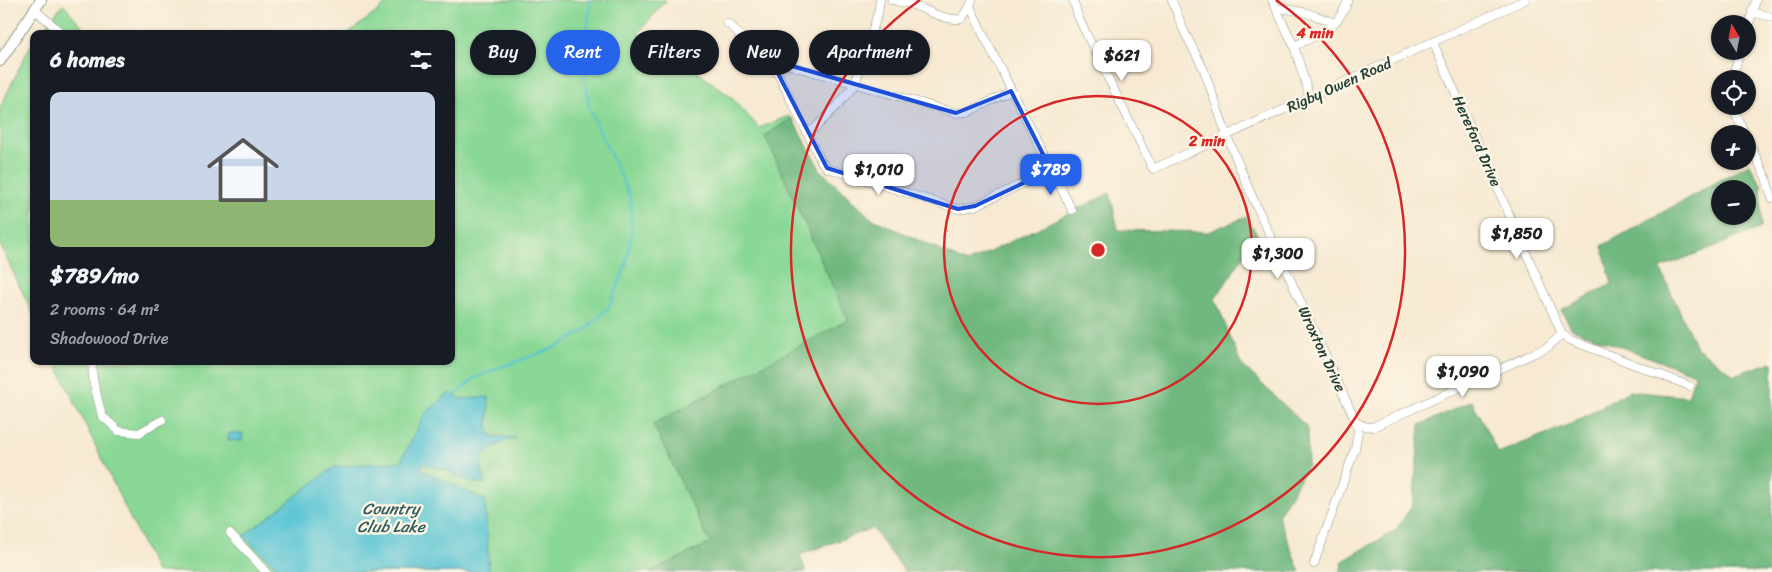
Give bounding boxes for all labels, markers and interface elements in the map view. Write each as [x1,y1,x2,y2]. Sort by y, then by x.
north arrow [1711,15,1756,60]
map controls [1711,15,1756,225]
text: 4 min [1295,20,1334,46]
chip: Buy [470,30,536,75]
chip: Rent [546,30,620,75]
chip: Filters [630,30,719,75]
chip: New [729,30,799,75]
chip: Apartment [809,30,930,75]
pin: $621 [1092,39,1152,82]
text: 6 homes [50,41,125,79]
text: $621 [1104,41,1140,70]
icon: filters [407,46,435,74]
street label: Rigby Owen Road [1282,50,1397,120]
button: locate [1711,70,1756,115]
street label: Hereford Drive [1445,91,1509,191]
icon: home [198,125,288,215]
button: + [1711,125,1756,170]
text: 2 min [1188,128,1226,154]
pin: $1,010 [838,154,920,196]
pin: $789 [1021,154,1081,196]
text: $1,010 [854,155,904,184]
text: $789 [1031,155,1071,184]
button: − [1711,180,1756,225]
pin: $1,850 [1476,218,1558,260]
text: $1,850 [1491,219,1543,248]
pin: $1,300 [1237,238,1319,280]
text: $1,300 [1253,239,1303,268]
centre of rings [1089,241,1107,259]
text: $789/mo [50,257,139,295]
text: 2 rooms · 64 m² [50,295,160,324]
street label: Wroxton Drive [1291,302,1353,397]
text: Shadowood Drive [50,324,168,353]
pin: $1,090 [1422,356,1504,398]
text: $1,090 [1437,357,1489,386]
water label: Country Club Lake [357,494,427,541]

